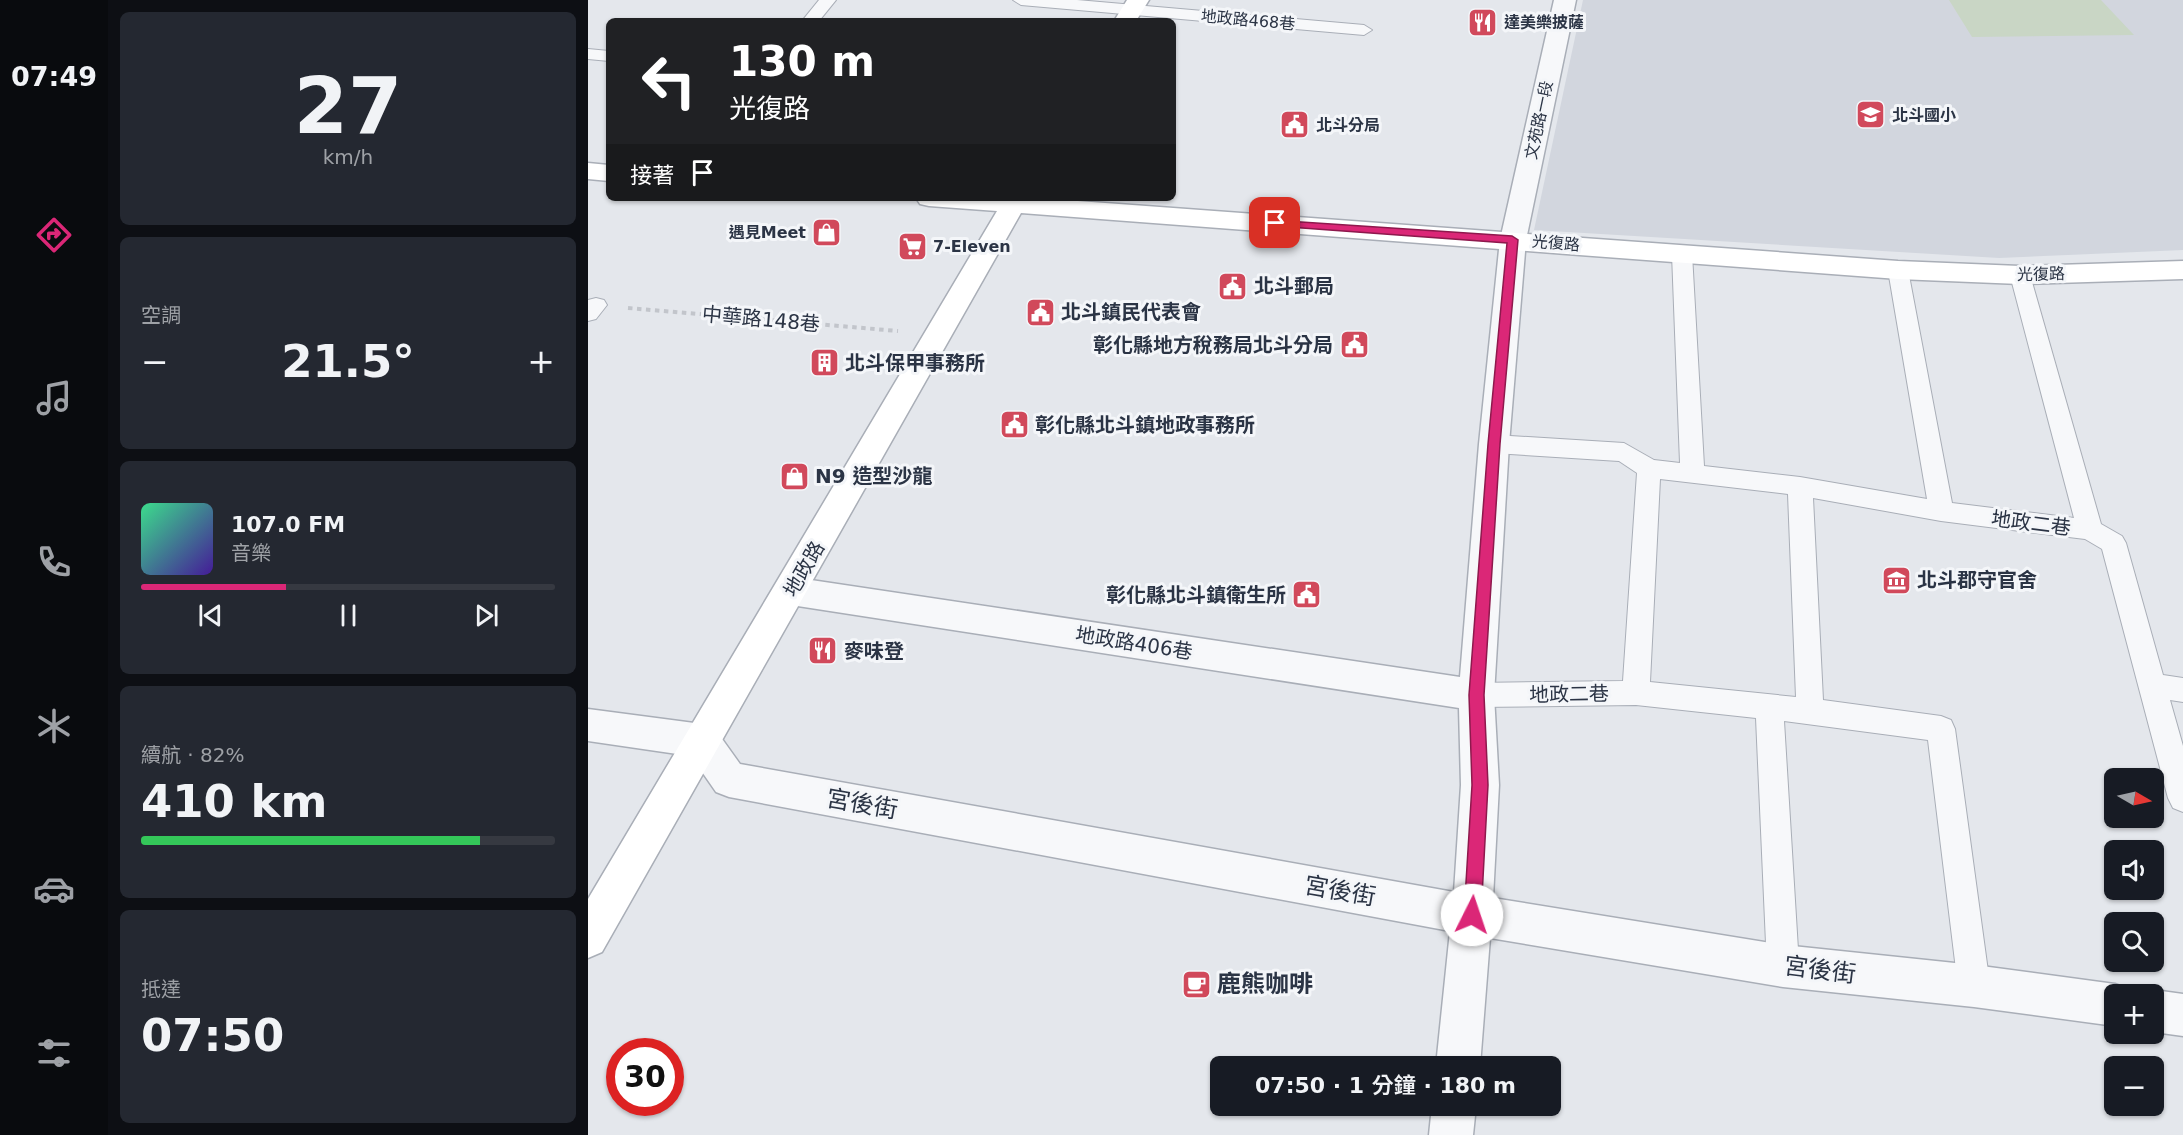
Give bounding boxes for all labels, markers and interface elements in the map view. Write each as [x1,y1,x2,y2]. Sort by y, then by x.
street label: 地政路468巷 [1200,6,1296,34]
restaurant icon: 達美樂披薩 [1467,6,1499,38]
place label: 達美樂披薩 [1504,13,1584,32]
text: 130 m [729,37,875,86]
icon: left [630,42,708,120]
text: 07:49 [11,61,97,92]
text: 27 [294,61,402,151]
street label: 文苑路一段 [1521,79,1557,161]
text: 光復路 [729,93,810,124]
school or university icon: 北斗國小 [1855,99,1887,131]
place label: 北斗國小 [1892,106,1956,125]
public building icon: 北斗分局 [1279,109,1311,141]
place label: 北斗分局 [1316,116,1380,135]
text: km/h [323,145,373,169]
icon: arrive [686,156,719,189]
text: 接著 [630,163,674,188]
pin [1249,197,1300,248]
icon: arrive [1258,206,1291,239]
icon: directions [33,214,75,256]
shop icon: 遇見Meet [811,216,843,248]
place label: 遇見Meet [729,223,806,242]
supermarket icon: 7-Eleven [896,230,928,262]
street label: 光復路 [1531,231,1581,255]
place label: 7-Eleven [933,237,1011,256]
street label: 光復路 [2017,264,2065,284]
public building icon: 北斗郵局 [1217,270,1249,302]
place label: 北斗郵局 [1254,274,1334,298]
public building icon: 北斗鎮民代表會 [1024,296,1056,328]
place label: 北斗鎮民代表會 [1061,300,1201,324]
street label: 中華路148巷 [701,302,821,336]
text: 空調 [141,303,181,327]
public building icon: 彰化縣地方稅務局北斗分局 [1338,329,1370,361]
place label: 彰化縣地方稅務局北斗分局 [1093,333,1333,357]
text: 21.5° [281,335,415,388]
text: − [141,342,169,381]
text: + [527,342,555,381]
building icon: 北斗保甲事務所 [808,347,840,379]
place label: 北斗保甲事務所 [845,351,985,375]
icon: music [33,377,75,419]
public building icon: 彰化縣北斗鎮地政事務所 [998,409,1030,441]
place label: 彰化縣北斗鎮地政事務所 [1035,413,1255,437]
shop icon: N9 造型沙龍 [778,460,810,492]
place label: N9 造型沙龍 [815,464,933,488]
street label: 地政二巷 [1990,506,2072,540]
text: 107.0 FM [231,512,345,537]
street label: 地政路 [779,537,829,601]
icon: phone [33,541,75,583]
text: 音樂 [231,541,271,565]
museum icon: 北斗郡守官舍 [1880,564,1912,596]
place label: 北斗郡守官舍 [1917,568,2037,592]
public building icon: 彰化縣北斗鎮衛生所 [1291,579,1323,611]
place label: 彰化縣北斗鎮衛生所 [1106,583,1286,607]
icon: previous [194,599,227,632]
icon: pause [332,599,365,632]
icon: next [470,599,503,632]
street label: 地政路406巷 [1074,622,1194,664]
restaurant icon: 麥味登 [807,635,839,667]
place label: 麥味登 [844,639,904,663]
street label: 地政二巷 [1529,681,1609,707]
icon: climate [33,705,75,747]
text: 續航 · 82% [141,743,245,767]
north arrow [2104,768,2164,828]
map controls [2104,768,2164,1116]
text: 410 km [141,775,327,828]
street label: 宮後街 [824,784,900,824]
button: sound [2104,840,2164,900]
icon: car [33,868,75,910]
street label: 宮後街 [1302,871,1378,911]
position arrow [1440,883,1504,947]
button: search [2104,912,2164,972]
street label: 宮後街 [1783,952,1857,988]
cafe icon: 鹿熊咖啡 [1180,968,1212,1000]
place label: 鹿熊咖啡 [1217,970,1313,998]
text: 抵達 [141,977,181,1001]
button: + [2104,984,2164,1044]
text: 07:50 [141,1009,284,1062]
icon: filters [33,1032,75,1074]
speed limit sign: 30 [606,1038,684,1116]
button: − [2104,1056,2164,1116]
text: 07:50 · 1 分鐘 · 180 m [1255,1073,1516,1098]

